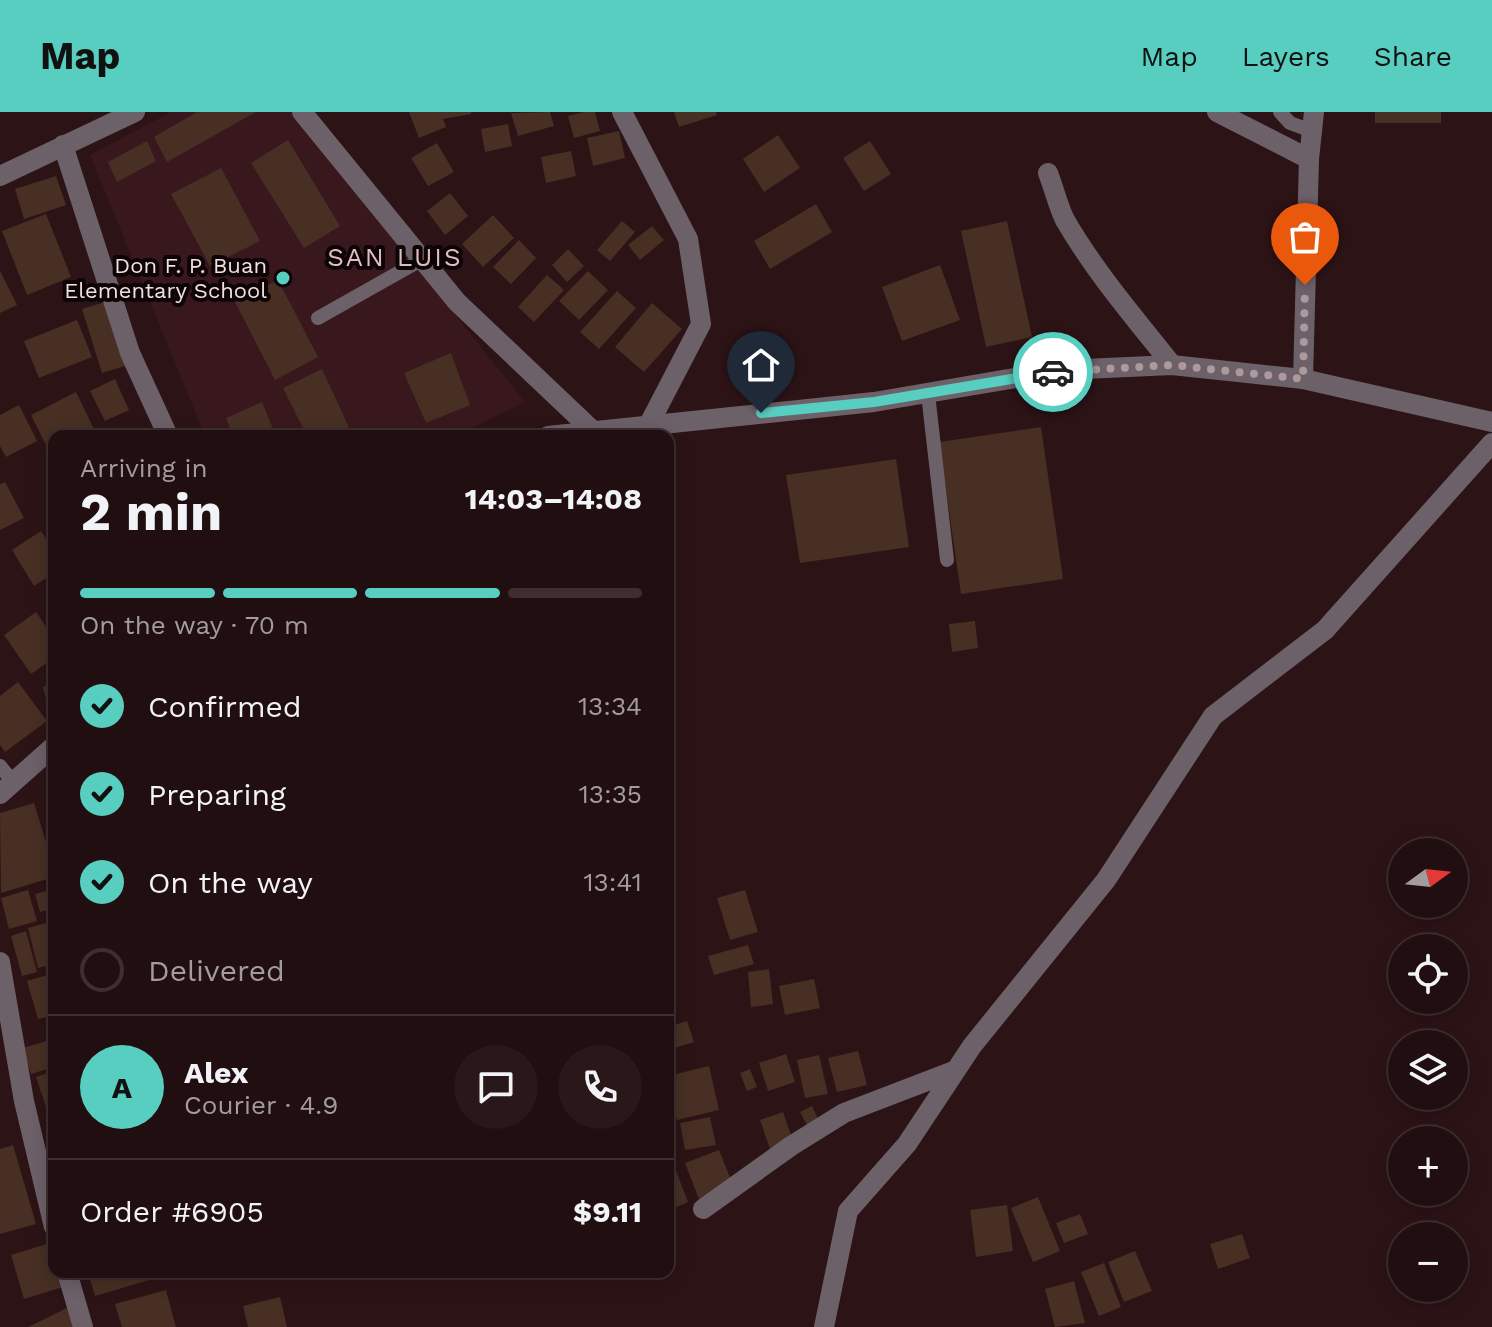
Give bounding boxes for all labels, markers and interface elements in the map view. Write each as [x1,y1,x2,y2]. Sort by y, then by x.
text: Map [40,34,120,78]
text: Map [1141,40,1198,73]
text: Layers [1242,40,1330,73]
text: Share [1374,40,1452,73]
pin [1271,203,1339,285]
icon: bag [1283,215,1327,259]
district label: SAN LUIS [327,242,463,272]
place label: Don F. P. Buan Elementary School [64,253,267,303]
marker: Don F. P. Buan Elementary School [274,269,292,287]
pin [727,331,795,413]
courier [1013,332,1093,412]
icon: home [739,343,783,387]
icon: car [1031,350,1075,394]
text: Arriving in [80,453,208,483]
text: 14:03–14:08 [465,481,642,516]
text: 2 min [80,482,222,543]
text: On the way · 70 m [80,610,309,640]
icon: check [80,684,124,728]
text: Confirmed [148,689,302,724]
text: 13:34 [578,691,642,721]
icon: check [80,772,124,816]
text: Preparing [148,777,286,812]
text: 13:35 [579,779,642,809]
north arrow [1388,838,1468,918]
map controls [1388,838,1468,1302]
icon: check [80,860,124,904]
text: On the way [148,865,313,900]
text: 13:41 [583,867,642,897]
button: locate [1388,934,1468,1014]
text: Delivered [148,953,285,988]
button: layers [1388,1030,1468,1110]
button: chat [454,1045,538,1129]
button: phone [558,1045,642,1129]
text: Alex [184,1055,248,1090]
text: A [112,1070,132,1105]
text: Courier · 4.9 [184,1090,338,1120]
button: + [1388,1126,1468,1206]
text: Order #6905 [80,1194,264,1229]
text: $9.11 [573,1194,642,1229]
button: − [1388,1222,1468,1302]

